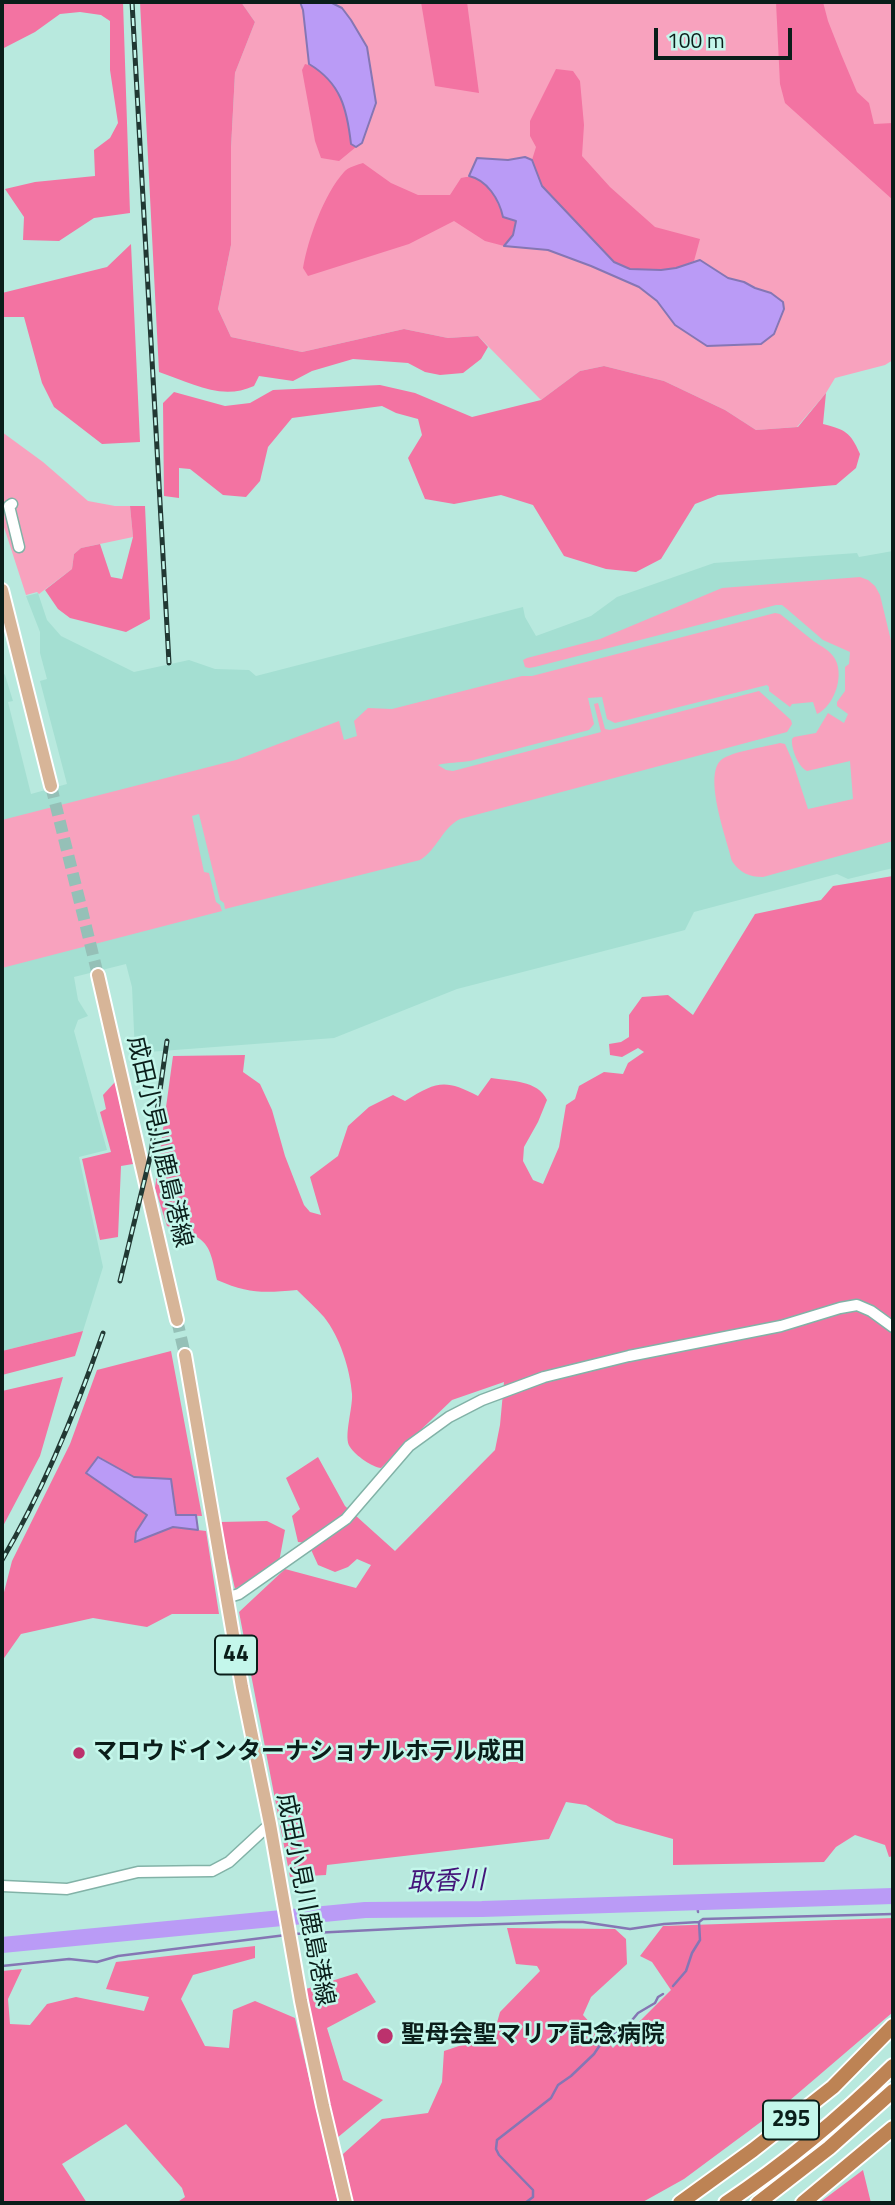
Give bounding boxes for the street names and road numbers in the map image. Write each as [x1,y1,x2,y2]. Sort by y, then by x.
street label: 成田小見川鹿島港線 [120,1034,196,1250]
road number: 44 [215,1636,257,1674]
street label: 成田小見川鹿島港線 [269,1791,339,2009]
road number: 295 [763,2100,819,2140]

